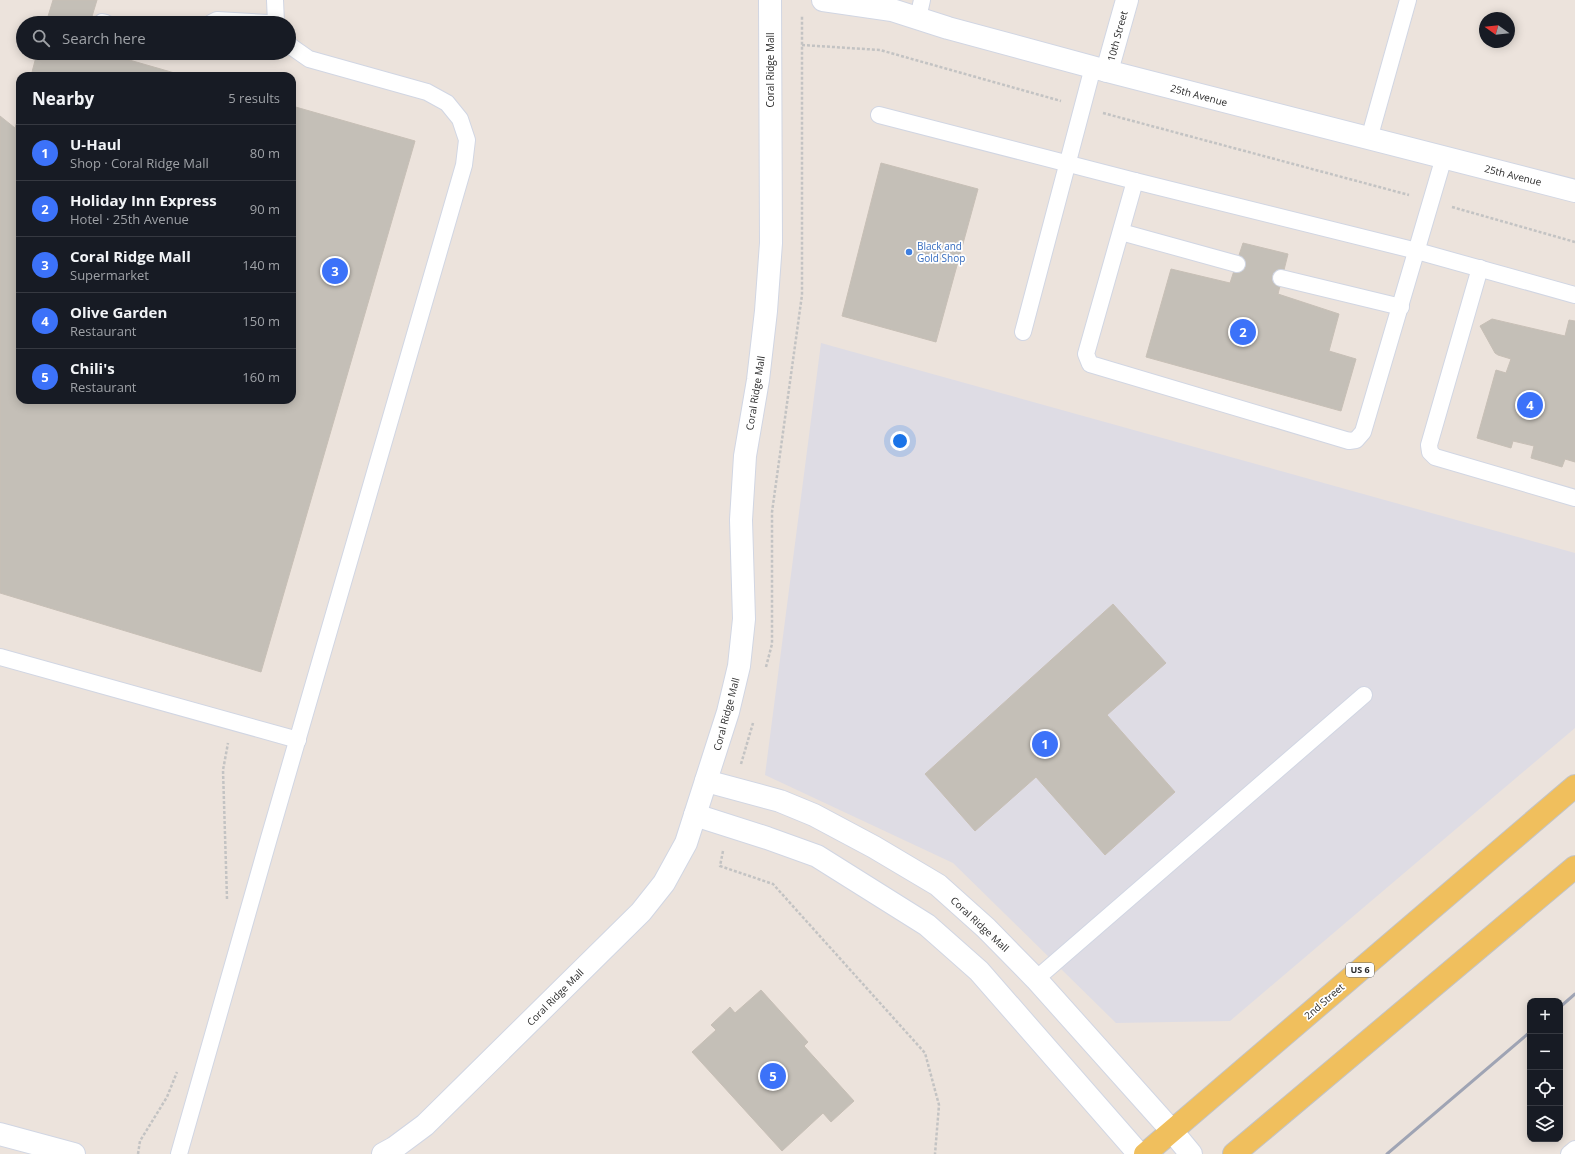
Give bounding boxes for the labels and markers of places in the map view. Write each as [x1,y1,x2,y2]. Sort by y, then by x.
place label: Black and Gold Shop [917,239,965,265]
marker: Black and Gold Shop [904,247,914,257]
pin: 3 [322,256,348,286]
pin: 2 [1230,317,1256,347]
pin: 4 [1517,390,1543,420]
pin: 1 [1032,729,1058,759]
pin: 5 [760,1061,786,1091]

